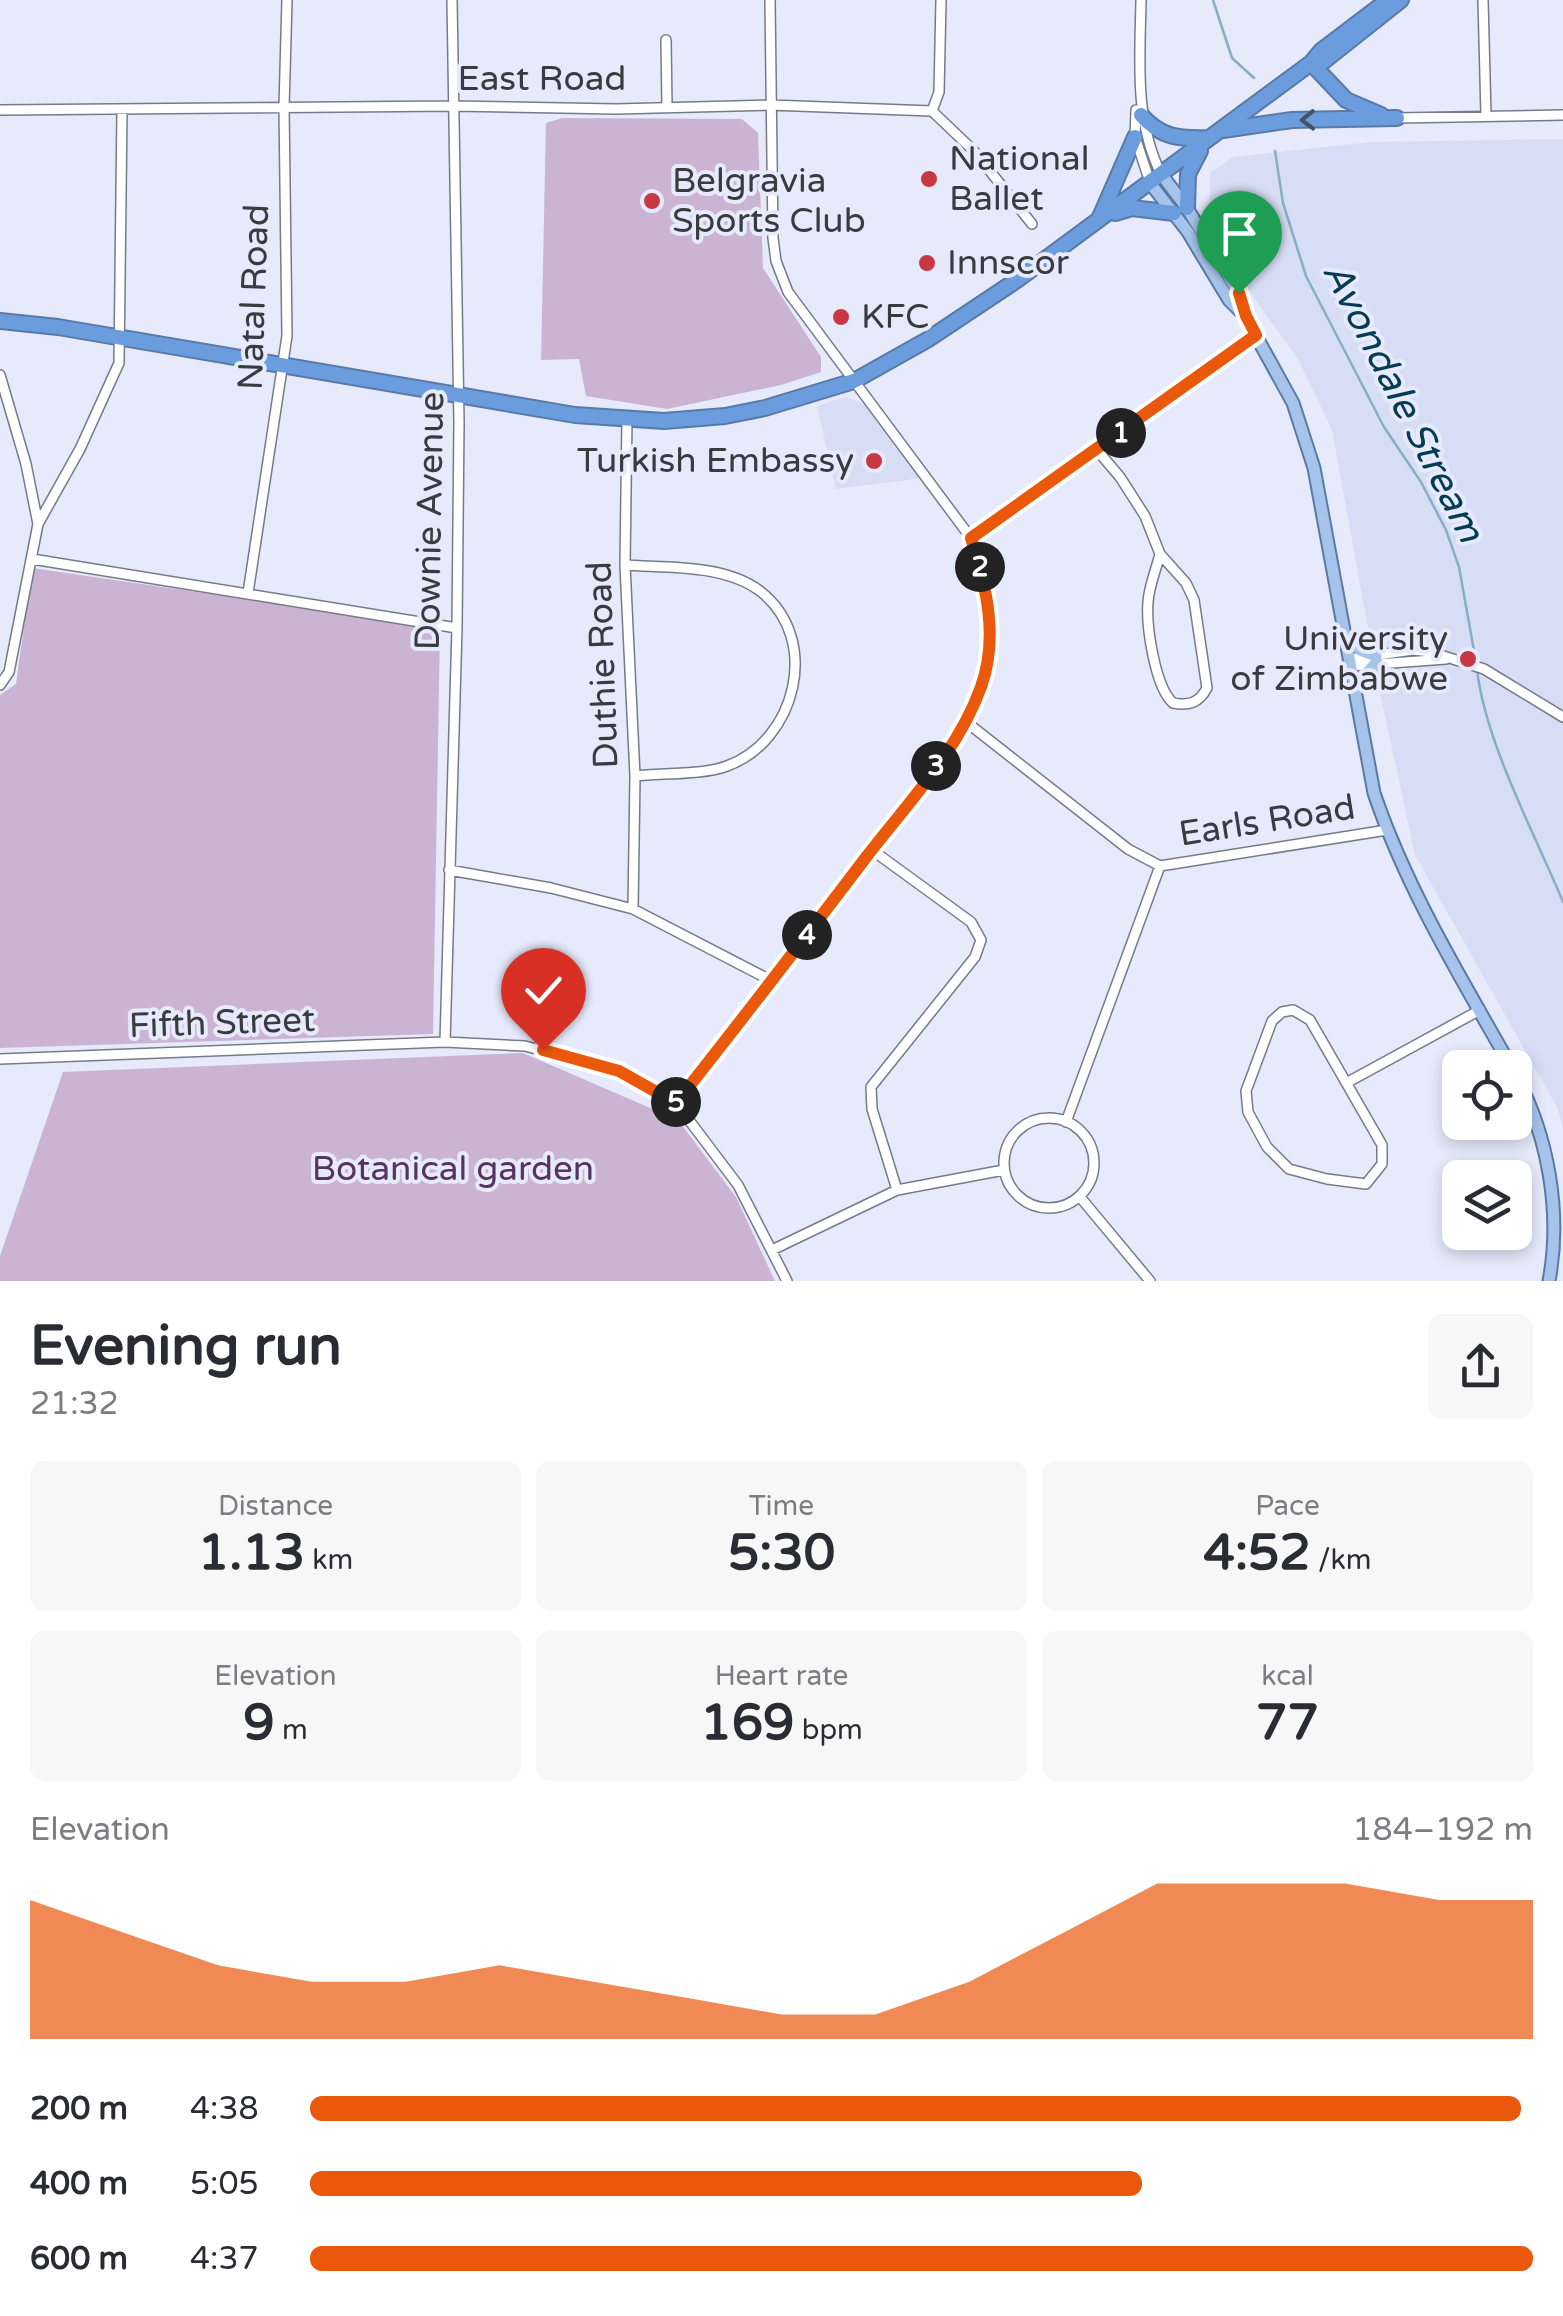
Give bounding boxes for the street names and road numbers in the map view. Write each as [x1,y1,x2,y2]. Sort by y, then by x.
street label: East Road [458,58,626,100]
street label: Natal Road [230,203,278,391]
street label: Downie Avenue [407,391,453,651]
street label: Duthie Road [578,561,628,769]
street label: Earls Road [1176,786,1358,856]
street label: Fifth Street [128,999,316,1047]

